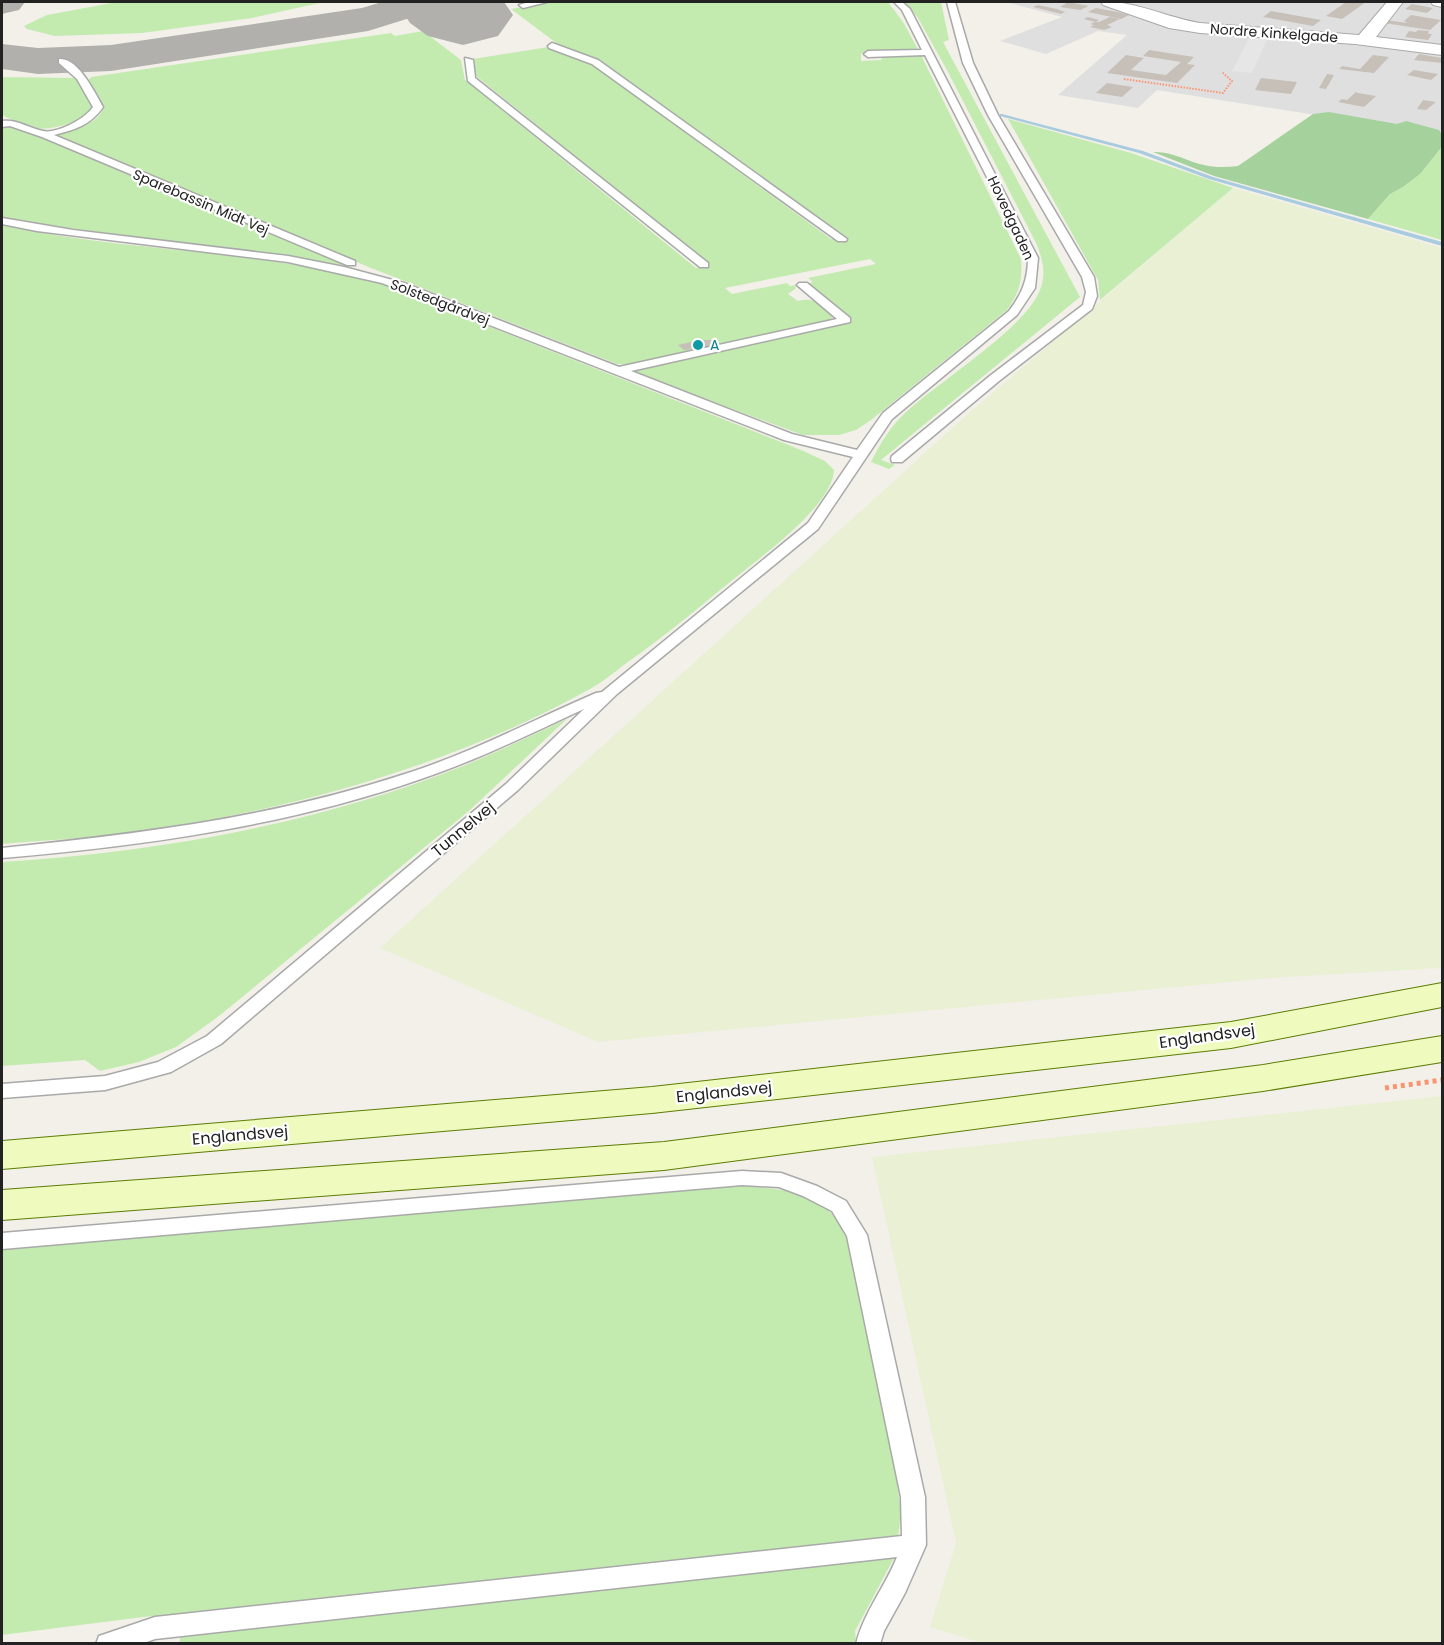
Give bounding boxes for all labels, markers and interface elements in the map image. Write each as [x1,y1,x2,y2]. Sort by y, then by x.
street label: Nordre Kinkelgade [1209,19,1339,47]
street label: Sparebassin Midt Vej [130,164,272,240]
street label: Hovedgaden [983,173,1039,263]
street label: Solstedgårdvej [387,274,493,330]
place label: A [710,335,719,355]
marker: A [691,338,705,352]
street label: Tunnelvej [426,796,500,862]
street label: Englandsvej [1158,1018,1256,1054]
street label: Englandsvej [675,1076,773,1108]
street label: Englandsvej [191,1119,289,1151]

